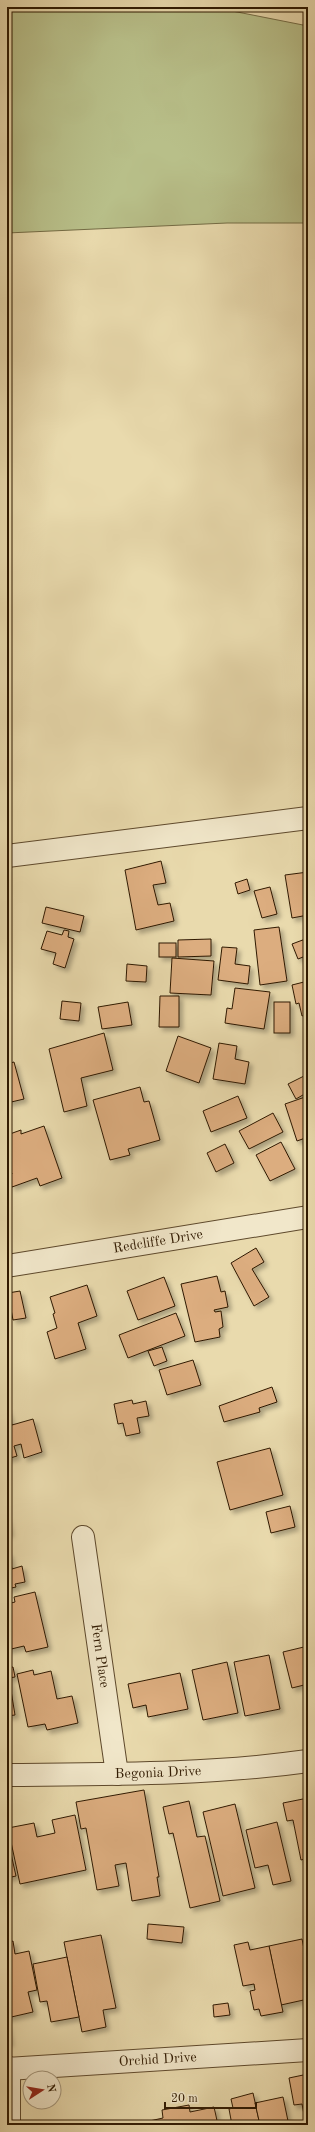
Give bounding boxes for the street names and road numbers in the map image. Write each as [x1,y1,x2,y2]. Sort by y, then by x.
street label: Redcliffe Drive [112,1227,204,1256]
street label: Fern Place [88,1623,112,1689]
street label: Begonia Drive [115,1764,202,1781]
street label: Orchid Drive [118,2050,197,2069]

